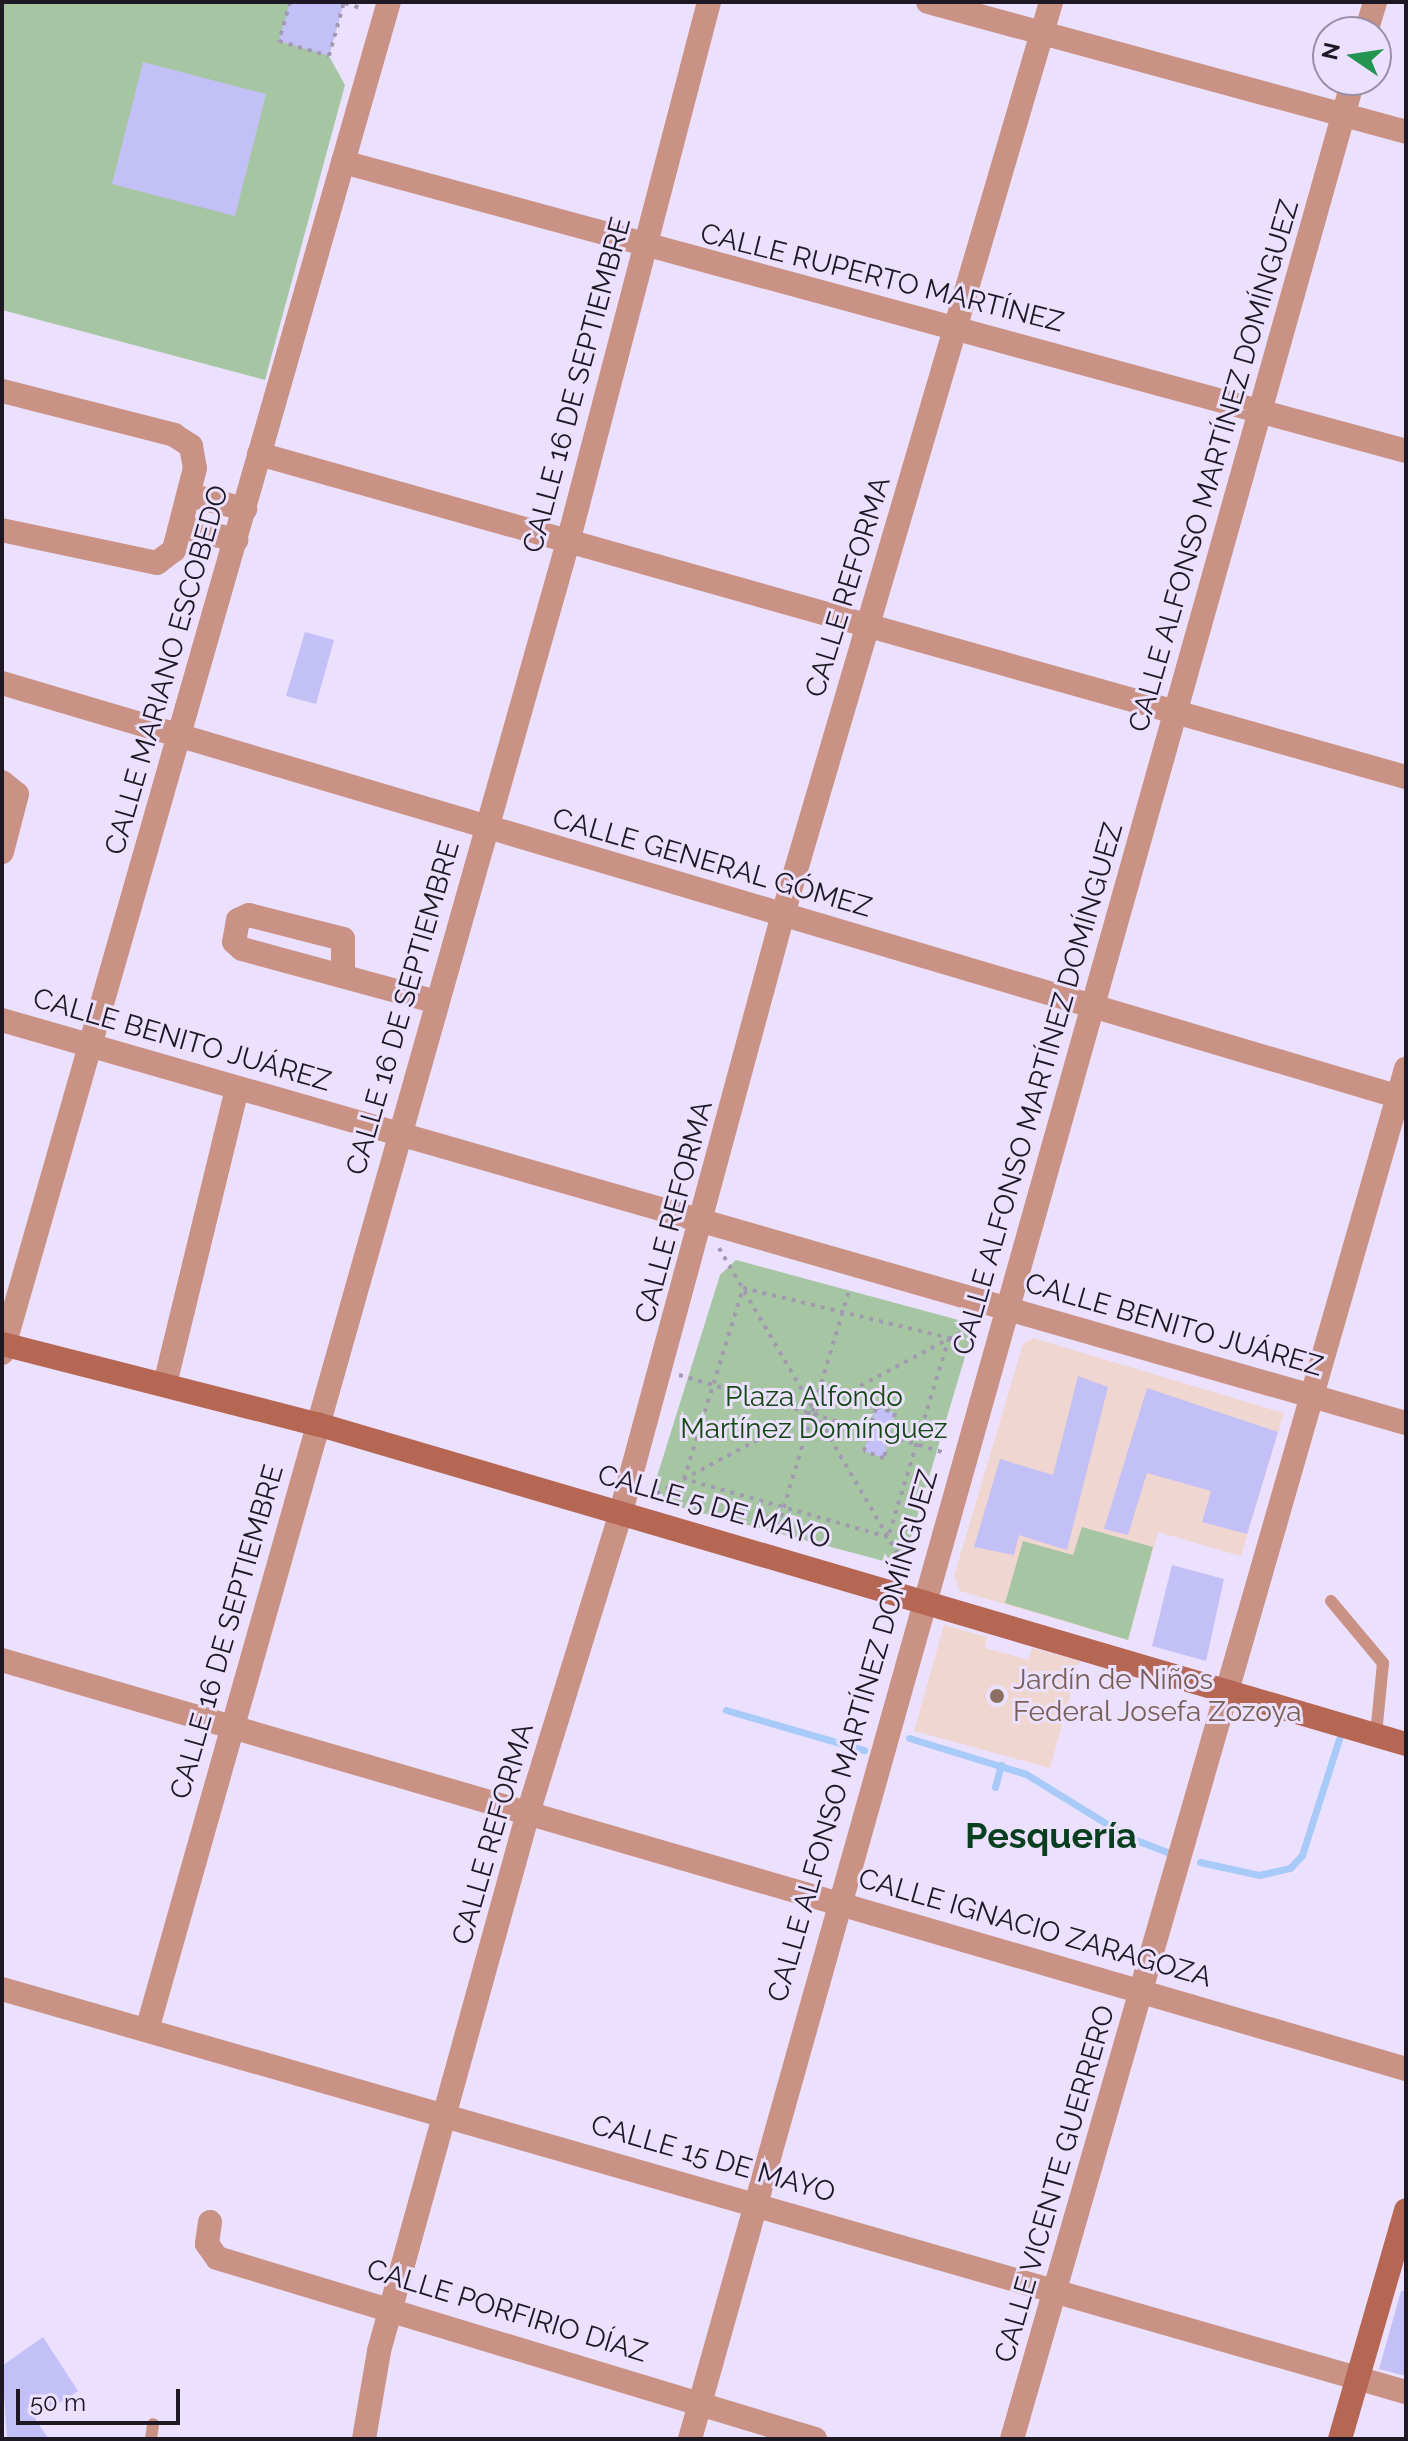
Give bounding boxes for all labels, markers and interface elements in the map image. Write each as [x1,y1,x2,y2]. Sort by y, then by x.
north arrow [1312,16,1392,96]
text: N [1316,40,1345,62]
street label: CALLE ALFONSO MARTÍNEZ DOMÍNGUEZ [1122,196,1306,736]
street label: CALLE 16 DE SEPTIEMBRE [516,214,638,556]
street label: CALLE RUPERTO MARTÍNEZ [697,217,1067,339]
street label: CALLE REFORMA [798,473,898,701]
street label: CALLE MARIANO ESCOBEDO [98,481,236,859]
street label: CALLE GENERAL GÓMEZ [548,801,876,925]
street label: CALLE ALFONSO MARTÍNEZ DOMÍNGUEZ [946,819,1130,1359]
street label: CALLE 16 DE SEPTIEMBRE [339,837,467,1179]
street label: CALLE BENITO JUÁREZ [29,981,335,1099]
street label: CALLE REFORMA [628,1097,720,1327]
street label: CALLE BENITO JUÁREZ [1021,1266,1327,1384]
park label: Plaza Alfondo Martínez Domínguez [680,1380,948,1446]
street label: CALLE 5 DE MAYO [594,1458,834,1556]
street label: CALLE 16 DE SEPTIEMBRE [163,1461,291,1803]
street label: CALLE ALFONSO MARTÍNEZ DOMÍNGUEZ [761,1466,945,2006]
place label: Jardín de Niños Federal Josefa Zozoya [1013,1663,1303,1729]
marker: Jardín de Niños Federal Josefa Zozoya [988,1687,1006,1705]
street label: CALLE REFORMA [445,1719,541,1949]
district label: Pesquería [965,1814,1137,1858]
street label: CALLE IGNACIO ZARAGOZA [855,1861,1215,1995]
street label: CALLE VICENTE GUERRERO [988,2001,1122,2367]
street label: CALLE 15 DE MAYO [587,2108,839,2210]
street label: CALLE PORFIRIO DÍAZ [363,2252,651,2370]
scale bar [20,2373,184,2423]
text: 50 m [30,2388,86,2417]

